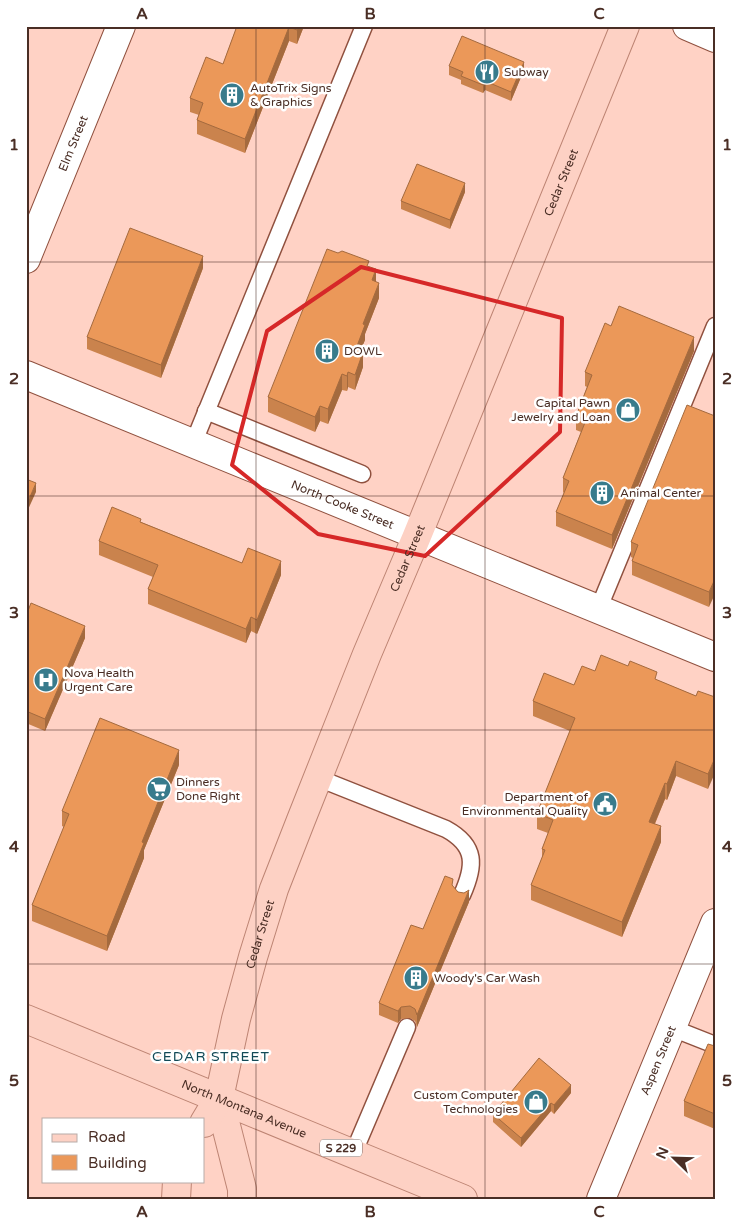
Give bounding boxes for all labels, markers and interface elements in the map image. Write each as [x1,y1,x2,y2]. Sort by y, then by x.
text: A [136,4,148,24]
text: B [364,4,376,24]
text: C [593,4,605,24]
restaurant icon: Subway [474,59,500,85]
place label: Subway [504,65,549,79]
place label: AutoTrix Signs & Graphics [250,81,332,109]
building icon: AutoTrix Signs & Graphics [219,82,245,108]
street label: Elm Street [56,113,91,173]
text: 1 [9,135,19,155]
text: 1 [722,135,732,155]
street label: Cedar Street [541,147,581,218]
building icon: DOWL [314,338,340,364]
place label: DOWL [344,344,382,358]
text: 2 [9,369,19,389]
text: 2 [722,369,732,389]
place label: Capital Pawn Jewelry and Loan [511,396,610,424]
shop icon: Capital Pawn Jewelry and Loan [615,397,641,423]
street label: North Cooke Street [289,477,396,532]
building icon: Animal Center [589,480,615,506]
place label: Animal Center [620,486,701,500]
street label: Cedar Street [387,522,428,594]
text: 3 [9,603,19,623]
text: 3 [722,603,732,623]
place label: Nova Health Urgent Care [64,666,134,694]
hospital icon: Nova Health Urgent Care [33,667,59,693]
place label: Dinners Done Right [176,775,241,803]
supermarket icon: Dinners Done Right [146,776,172,802]
place label: Department of Environmental Quality [462,790,589,818]
public building icon: Department of Environmental Quality [592,791,618,817]
text: 4 [9,837,19,857]
text: 4 [722,837,732,857]
street label: Cedar Street [243,898,277,970]
building icon: Woody's Car Wash [403,965,429,991]
place label: Woody's Car Wash [434,971,540,985]
street label: Aspen Street [638,1023,679,1097]
district label: CEDAR STREET [152,1048,270,1065]
text: 5 [9,1071,19,1091]
text: 5 [722,1071,732,1091]
street label: North Montana Avenue [180,1077,309,1141]
place label: Custom Computer Technologies [414,1088,518,1116]
shop icon: Custom Computer Technologies [523,1089,549,1115]
legend [42,1118,205,1182]
text: Road [88,1128,126,1146]
north arrow [648,1132,698,1182]
road number: S 229 [320,1140,362,1156]
text: N [652,1145,673,1162]
text: Building [88,1154,147,1172]
text: A [136,1202,148,1222]
text: B [364,1202,376,1222]
text: C [593,1202,605,1222]

